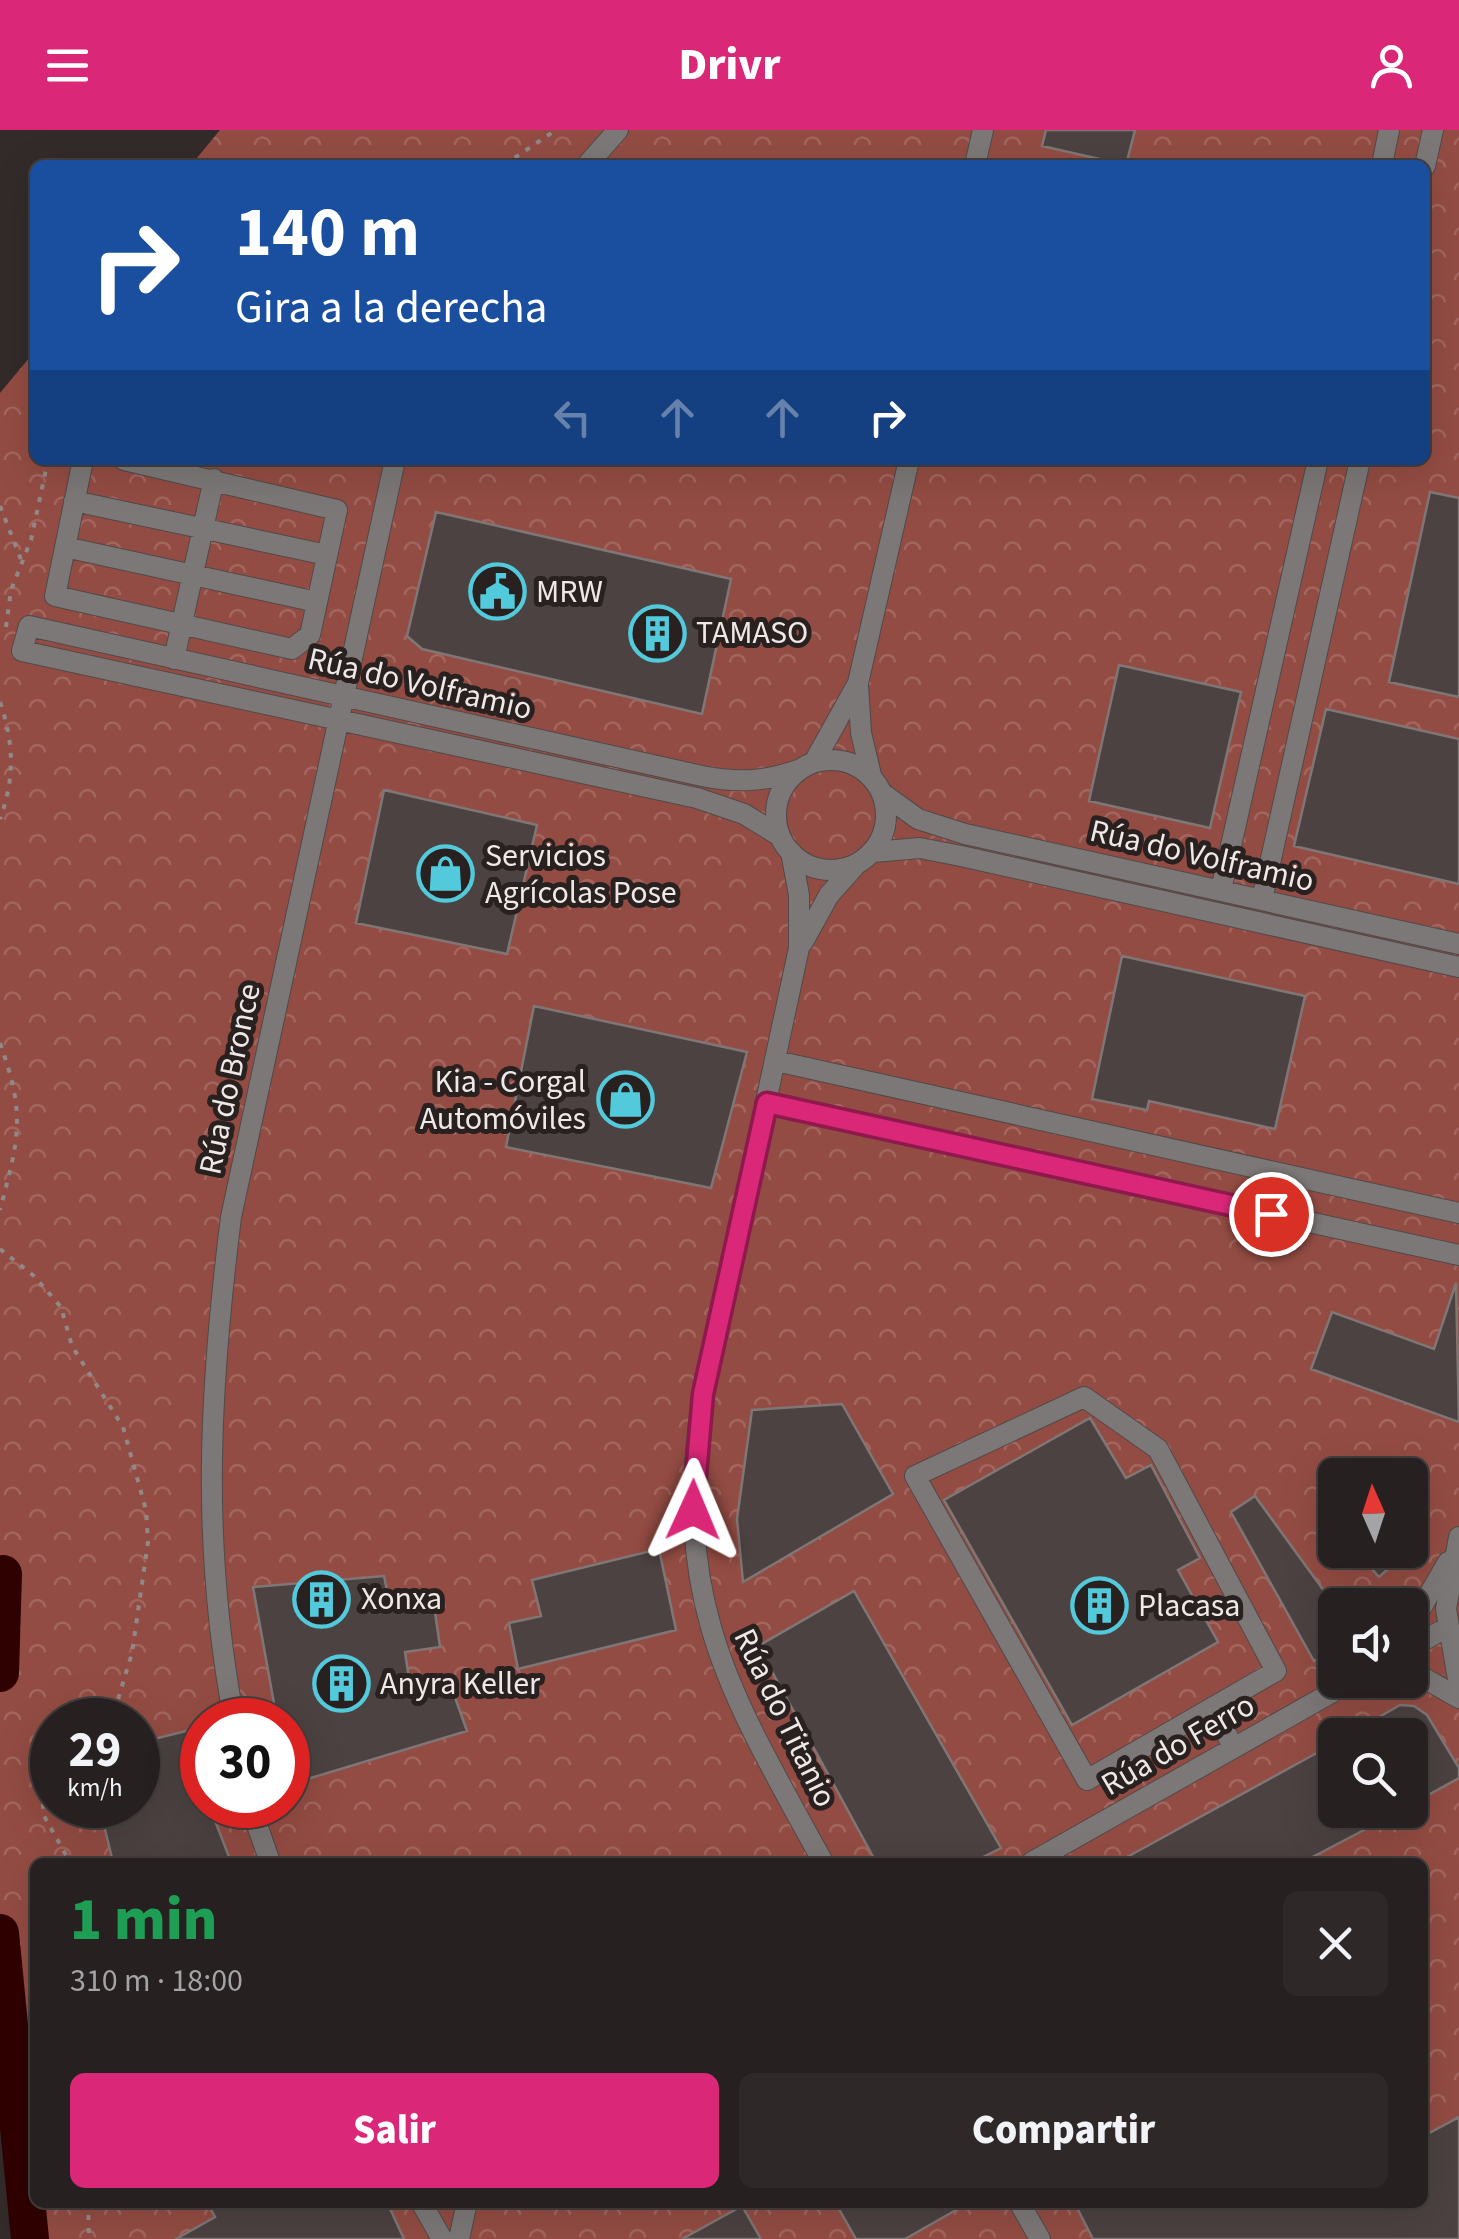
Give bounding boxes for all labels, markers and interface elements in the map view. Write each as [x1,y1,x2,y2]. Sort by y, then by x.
text: Drivr [678,33,781,97]
icon: menu [40,38,95,93]
icon: person [1364,38,1419,93]
text: 140 m [235,183,420,283]
icon: right [70,200,200,330]
text: Gira a la derecha [235,276,547,340]
icon: left [545,390,600,445]
icon: ahead [650,390,705,445]
icon: ahead [755,390,810,445]
icon: right [860,390,915,445]
public building icon: MRW [467,562,527,622]
place label: MRW [536,569,603,615]
building icon: TAMASO [627,603,687,663]
place label: TAMASO [696,610,808,656]
street label: Rúa do Volframio [303,636,537,732]
street label: Rúa do Volframio [1085,808,1319,904]
place label: Servicios Agrícolas Pose [485,833,677,916]
shop icon: Servicios Agrícolas Pose [416,844,476,904]
street label: Rúa do Bronce [187,979,273,1179]
place label: Kia - Corgal Automóviles [420,1059,586,1142]
shop icon: Kia - Corgal Automóviles [595,1070,655,1130]
pin [1229,1172,1314,1257]
icon: arrive [1244,1187,1299,1242]
position arrow [641,1458,745,1562]
north arrow [1318,1458,1428,1568]
map controls [1318,1458,1428,1828]
building icon: Xonxa [292,1569,352,1629]
place label: Xonxa [361,1576,442,1622]
building icon: Placasa [1069,1576,1129,1636]
place label: Placasa [1138,1583,1240,1629]
button: sound [1318,1588,1428,1698]
street label: Rúa do Titanio [722,1621,848,1815]
building icon: Anyra Keller [311,1654,371,1714]
place label: Anyra Keller [380,1661,541,1707]
street label: Rúa do Ferro [1093,1683,1263,1807]
speed limit sign: 30 [180,1698,310,1828]
text: 29 [69,1715,121,1786]
button: search [1318,1718,1428,1828]
text: km/h [67,1770,123,1806]
text: 1 min [70,1878,217,1963]
button: close [1283,1891,1388,1996]
text: 310 m · 18:00 [70,1958,243,2004]
button: Salir [70,2073,719,2188]
button: Compartir [739,2073,1388,2188]

